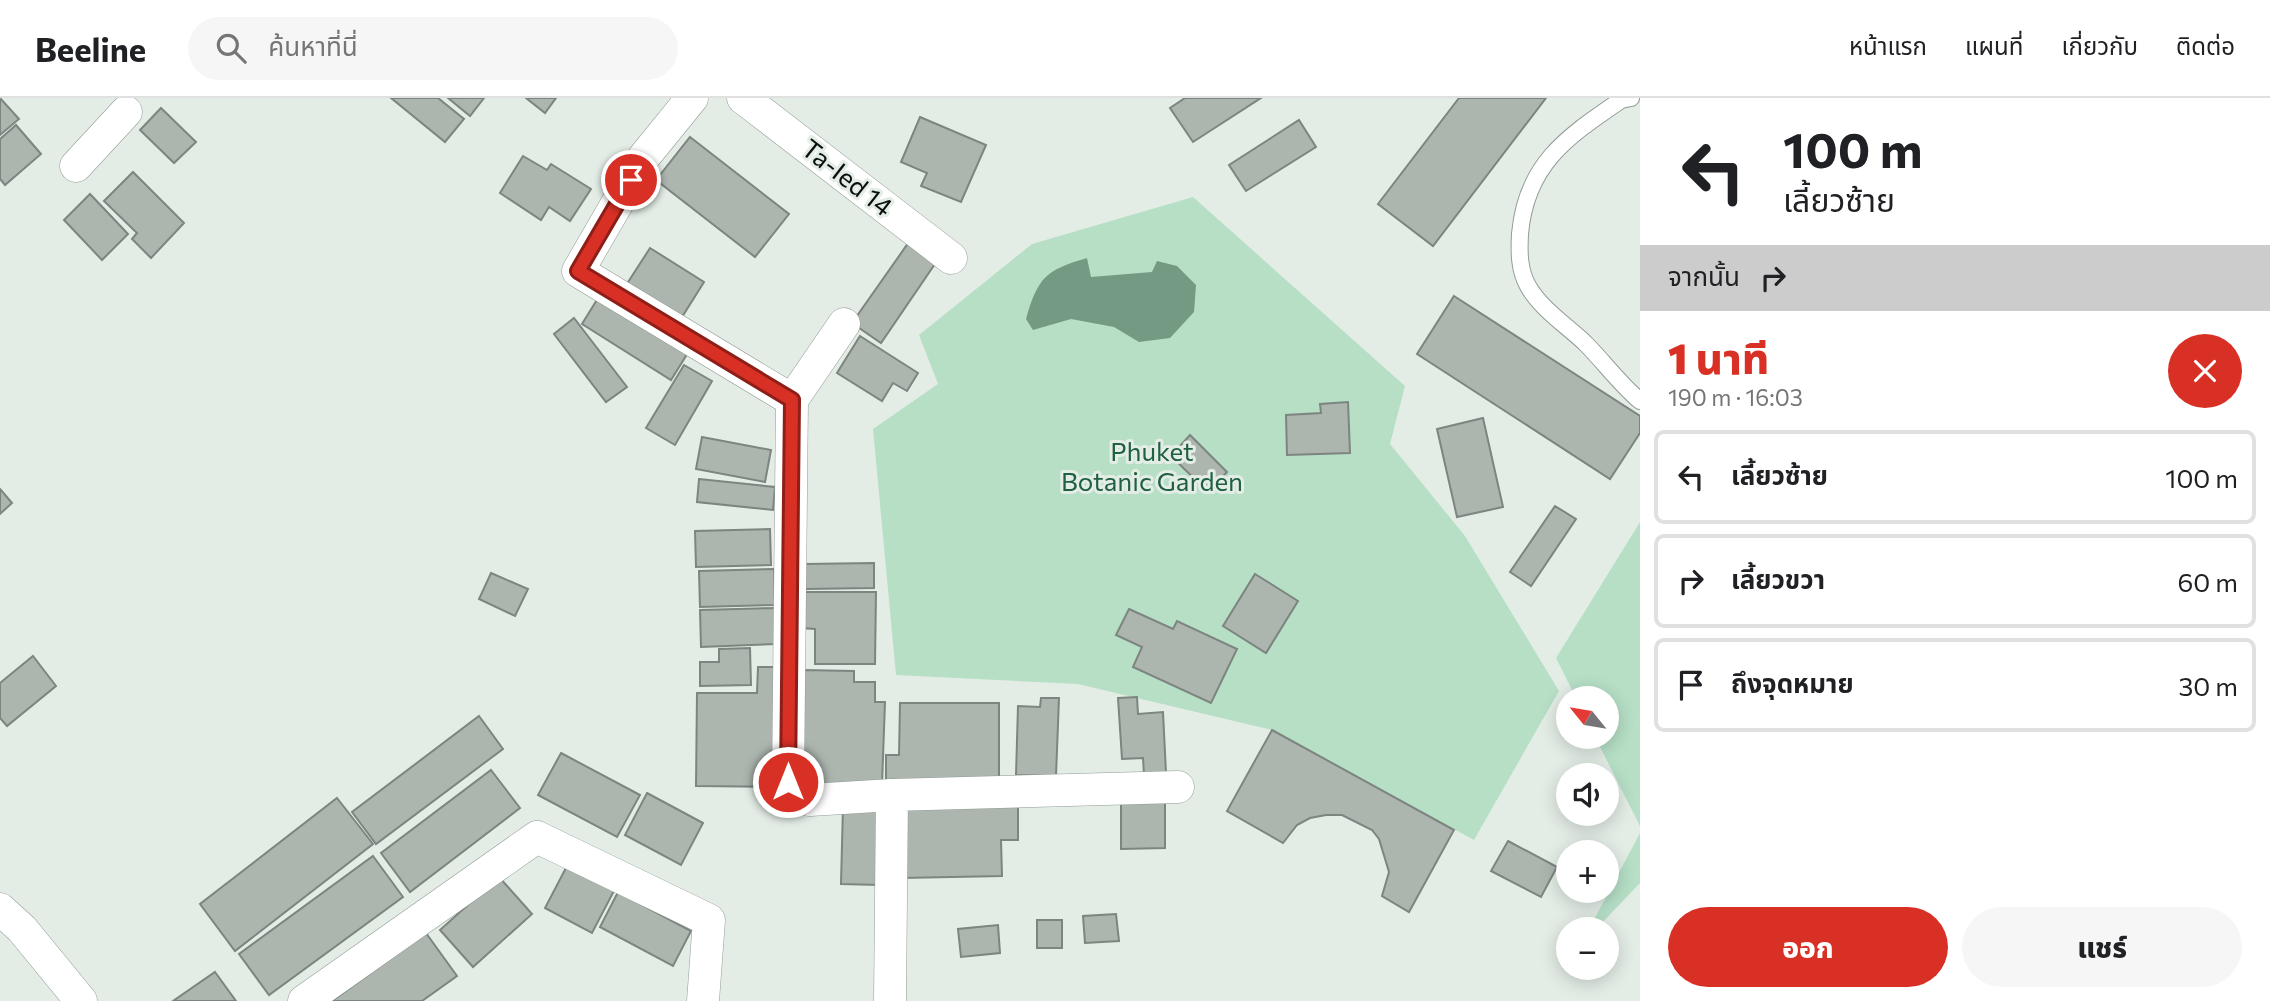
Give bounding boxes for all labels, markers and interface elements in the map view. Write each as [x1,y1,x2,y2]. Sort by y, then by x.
search box [188,17,678,80]
text: Beeline [35,28,146,69]
icon: search [212,29,250,67]
text: ค้นหาที่นี่ [268,30,358,61]
text: หน้าแรก [1849,31,1927,60]
text: แผนที่ [1965,31,2023,60]
text: เกี่ยวกับ [2061,31,2138,60]
text: ติดต่อ [2176,31,2235,60]
text: 100 m [1783,118,1922,178]
icon: left [1668,126,1759,217]
street label: Ta-Ied 14 [796,132,900,222]
pin [601,150,661,210]
icon: arrive [612,161,650,199]
text: เลี้ยวซ้าย [1783,179,1895,219]
icon: right [1754,259,1792,297]
text: จากนั้น [1668,260,1740,291]
text: 1 นาที [1668,331,1769,383]
button: close [2168,334,2242,408]
text: 190 m · 16:03 [1668,383,1803,411]
park label: Phuket Botanic Garden [1061,435,1243,496]
icon: left [1672,458,1710,496]
text: เลี้ยวซ้าย [1731,459,1828,490]
text: 100 m [2165,462,2238,493]
icon: right [1672,562,1710,600]
text: เลี้ยวขวา [1731,563,1825,594]
text: 60 m [2178,566,2238,597]
icon: arrive [1672,666,1710,704]
text: ถึงจุดหมาย [1731,667,1854,698]
text: 30 m [2179,670,2238,701]
north arrow [1556,686,1619,749]
map controls [1556,686,1619,980]
position arrow [751,745,825,819]
button: sound [1556,763,1619,826]
button: + [1556,840,1619,903]
button: ออก [1668,907,1948,987]
button: แชร์ [1962,907,2242,987]
button: − [1556,917,1619,980]

